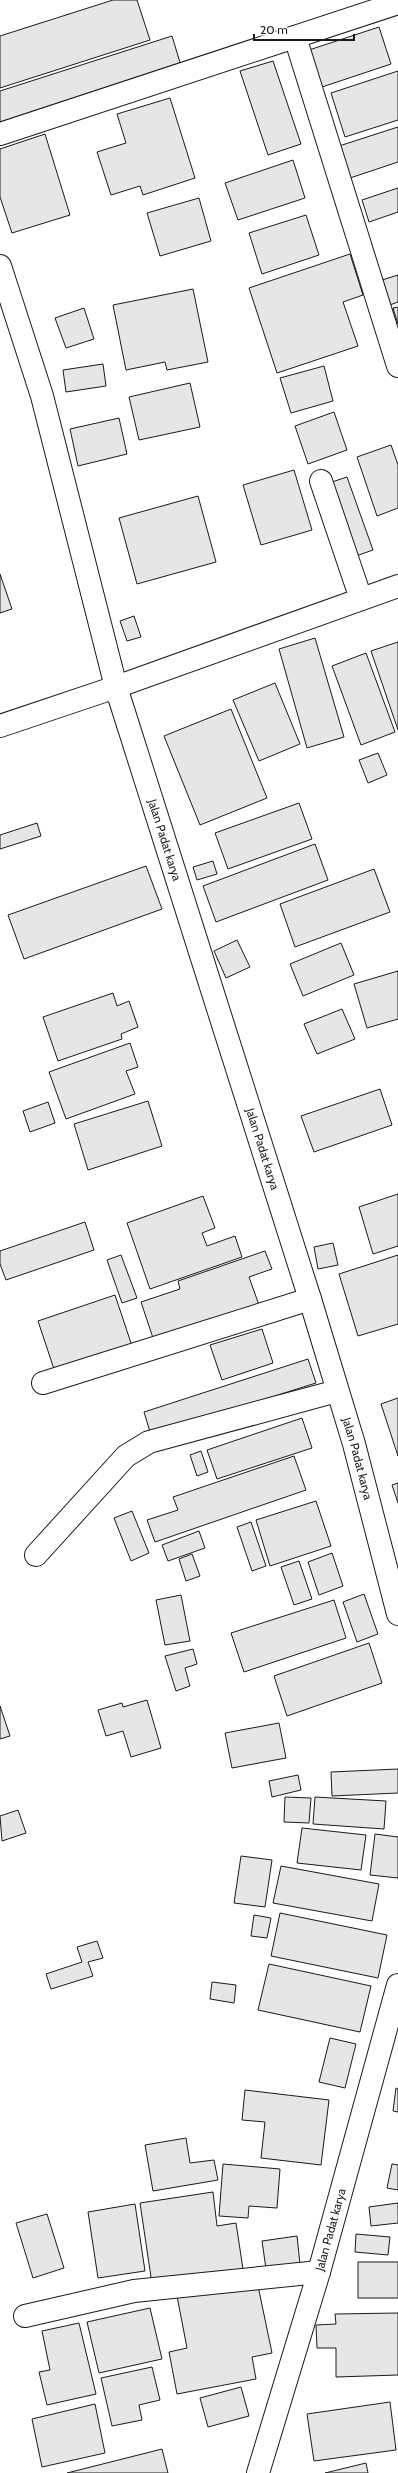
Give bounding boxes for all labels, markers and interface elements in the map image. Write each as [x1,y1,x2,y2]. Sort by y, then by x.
scale bar [254,16,354,42]
text: 20 m [260,22,288,37]
street label: Jalan Padat karya [145,796,185,883]
street label: Jalan Padat karya [243,1105,283,1192]
street label: Jalan Padat karya [339,1415,376,1502]
street label: Jalan Padat karya [311,2186,349,2273]

